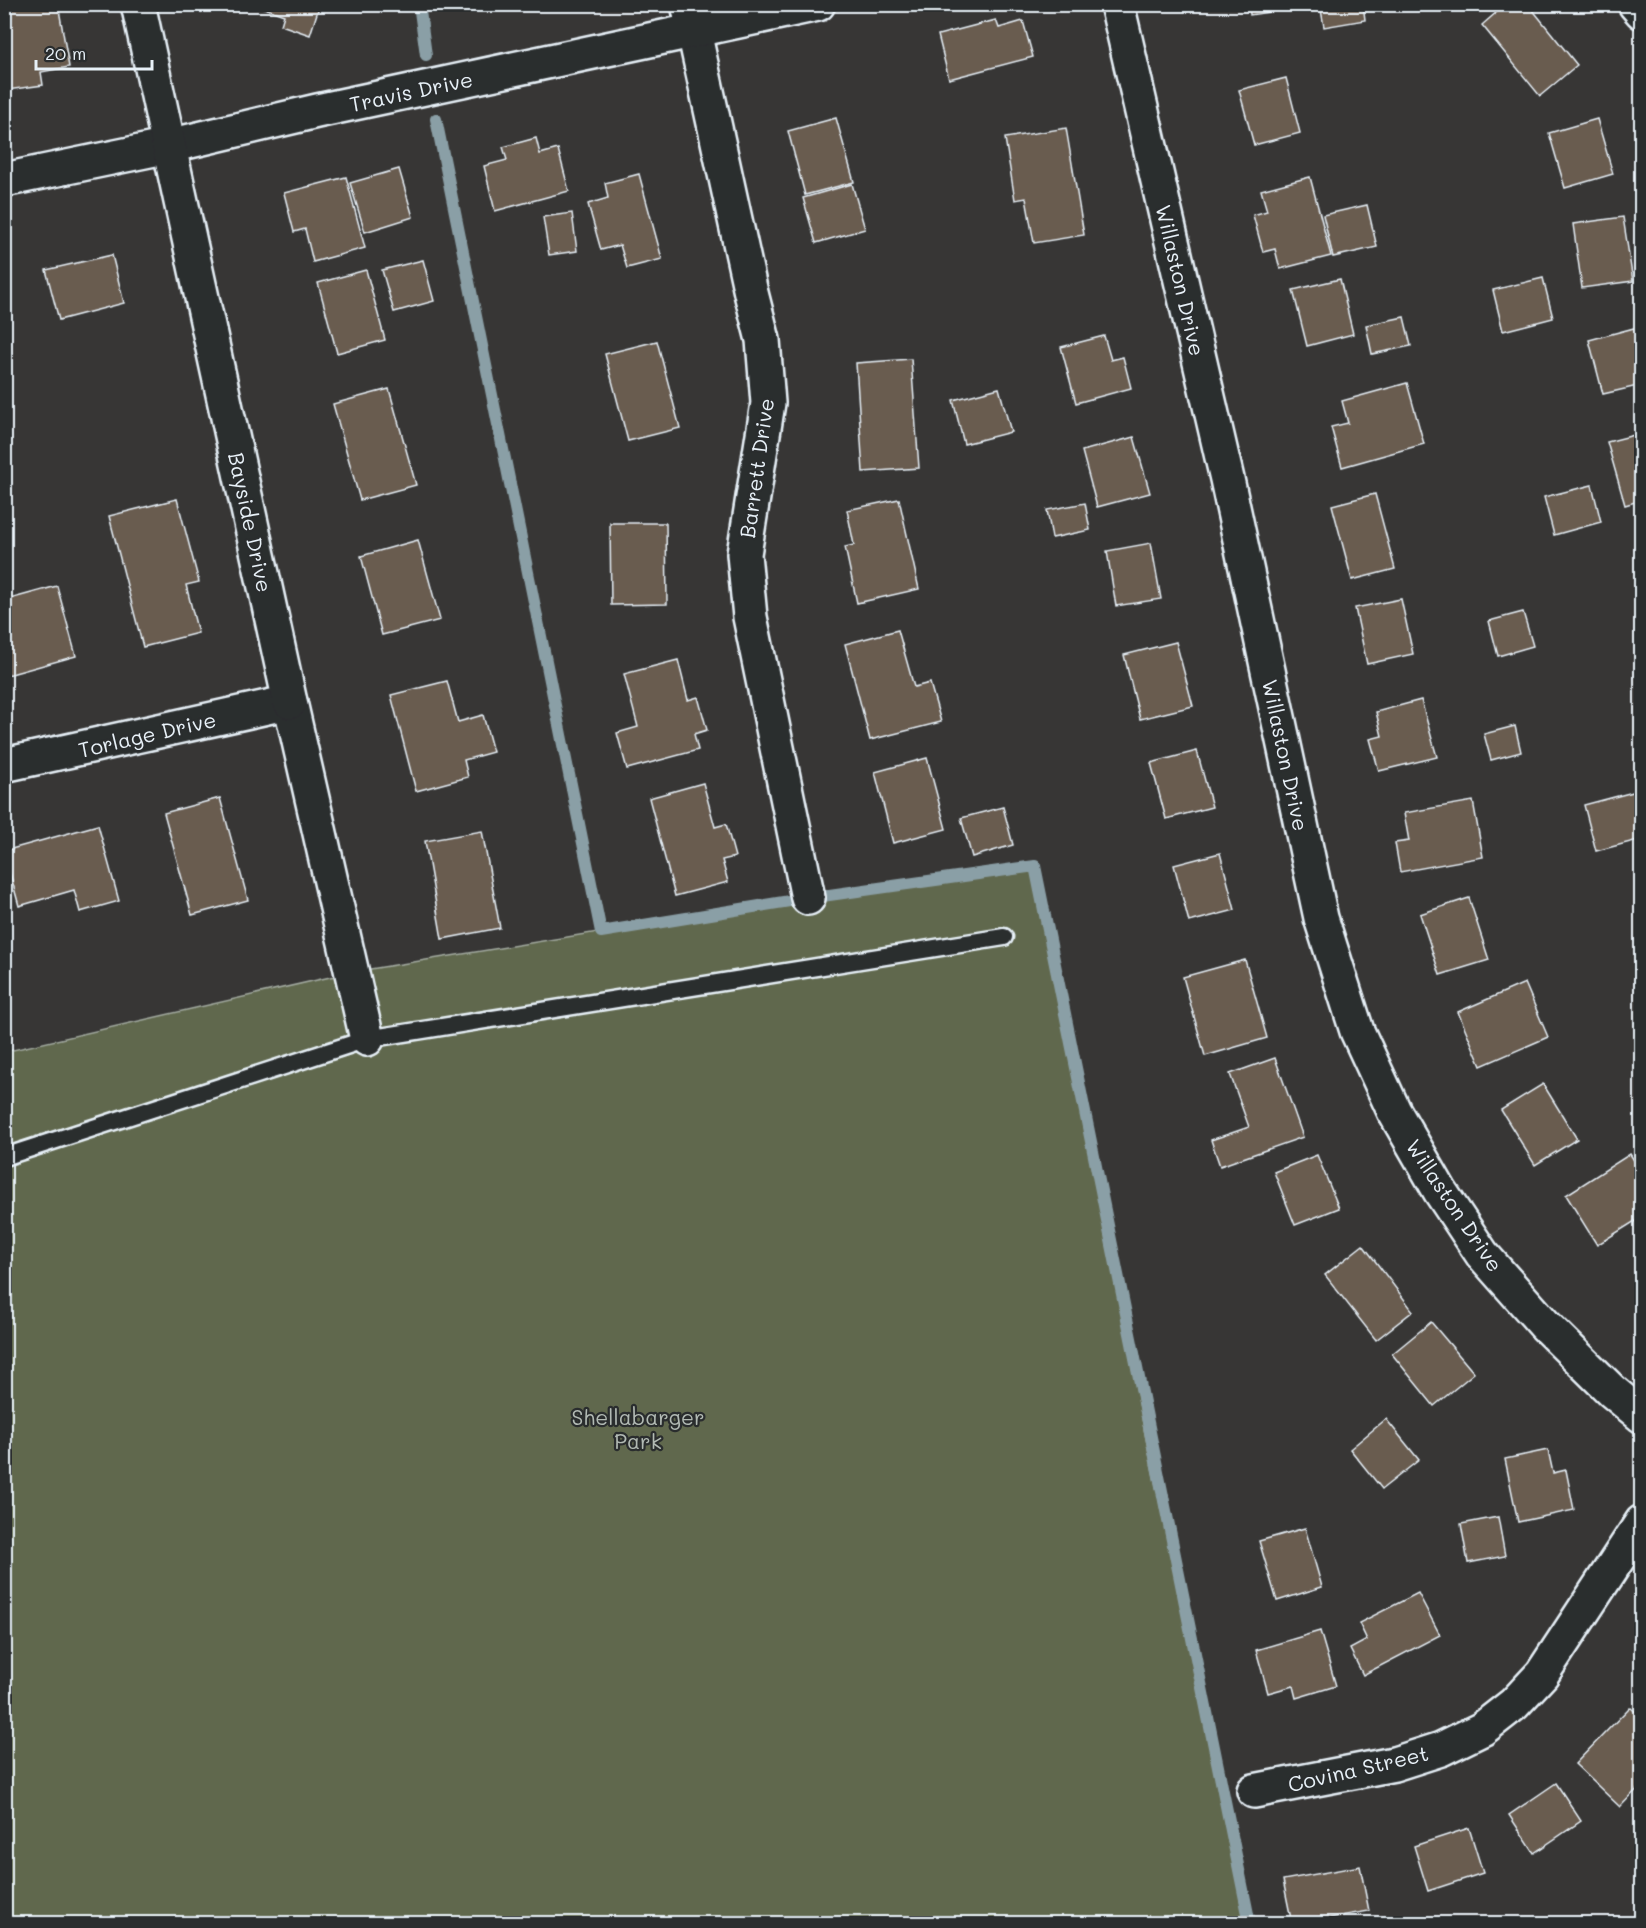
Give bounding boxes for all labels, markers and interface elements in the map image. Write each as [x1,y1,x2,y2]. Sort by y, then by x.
scale bar [36,33,152,71]
text: 20 m [45,41,86,65]
street label: Travis Drive [347,65,475,117]
street label: Willaston Drive [1150,202,1212,358]
street label: Barrett Drive [733,396,779,540]
street label: Bayside Drive [223,450,279,594]
street label: Willaston Drive [1257,677,1315,833]
street label: Torlage Drive [76,705,218,763]
street label: Willaston Drive [1401,1134,1509,1276]
park label: Shellabarger Park [571,1403,705,1454]
street label: Covina Street [1285,1739,1431,1797]

